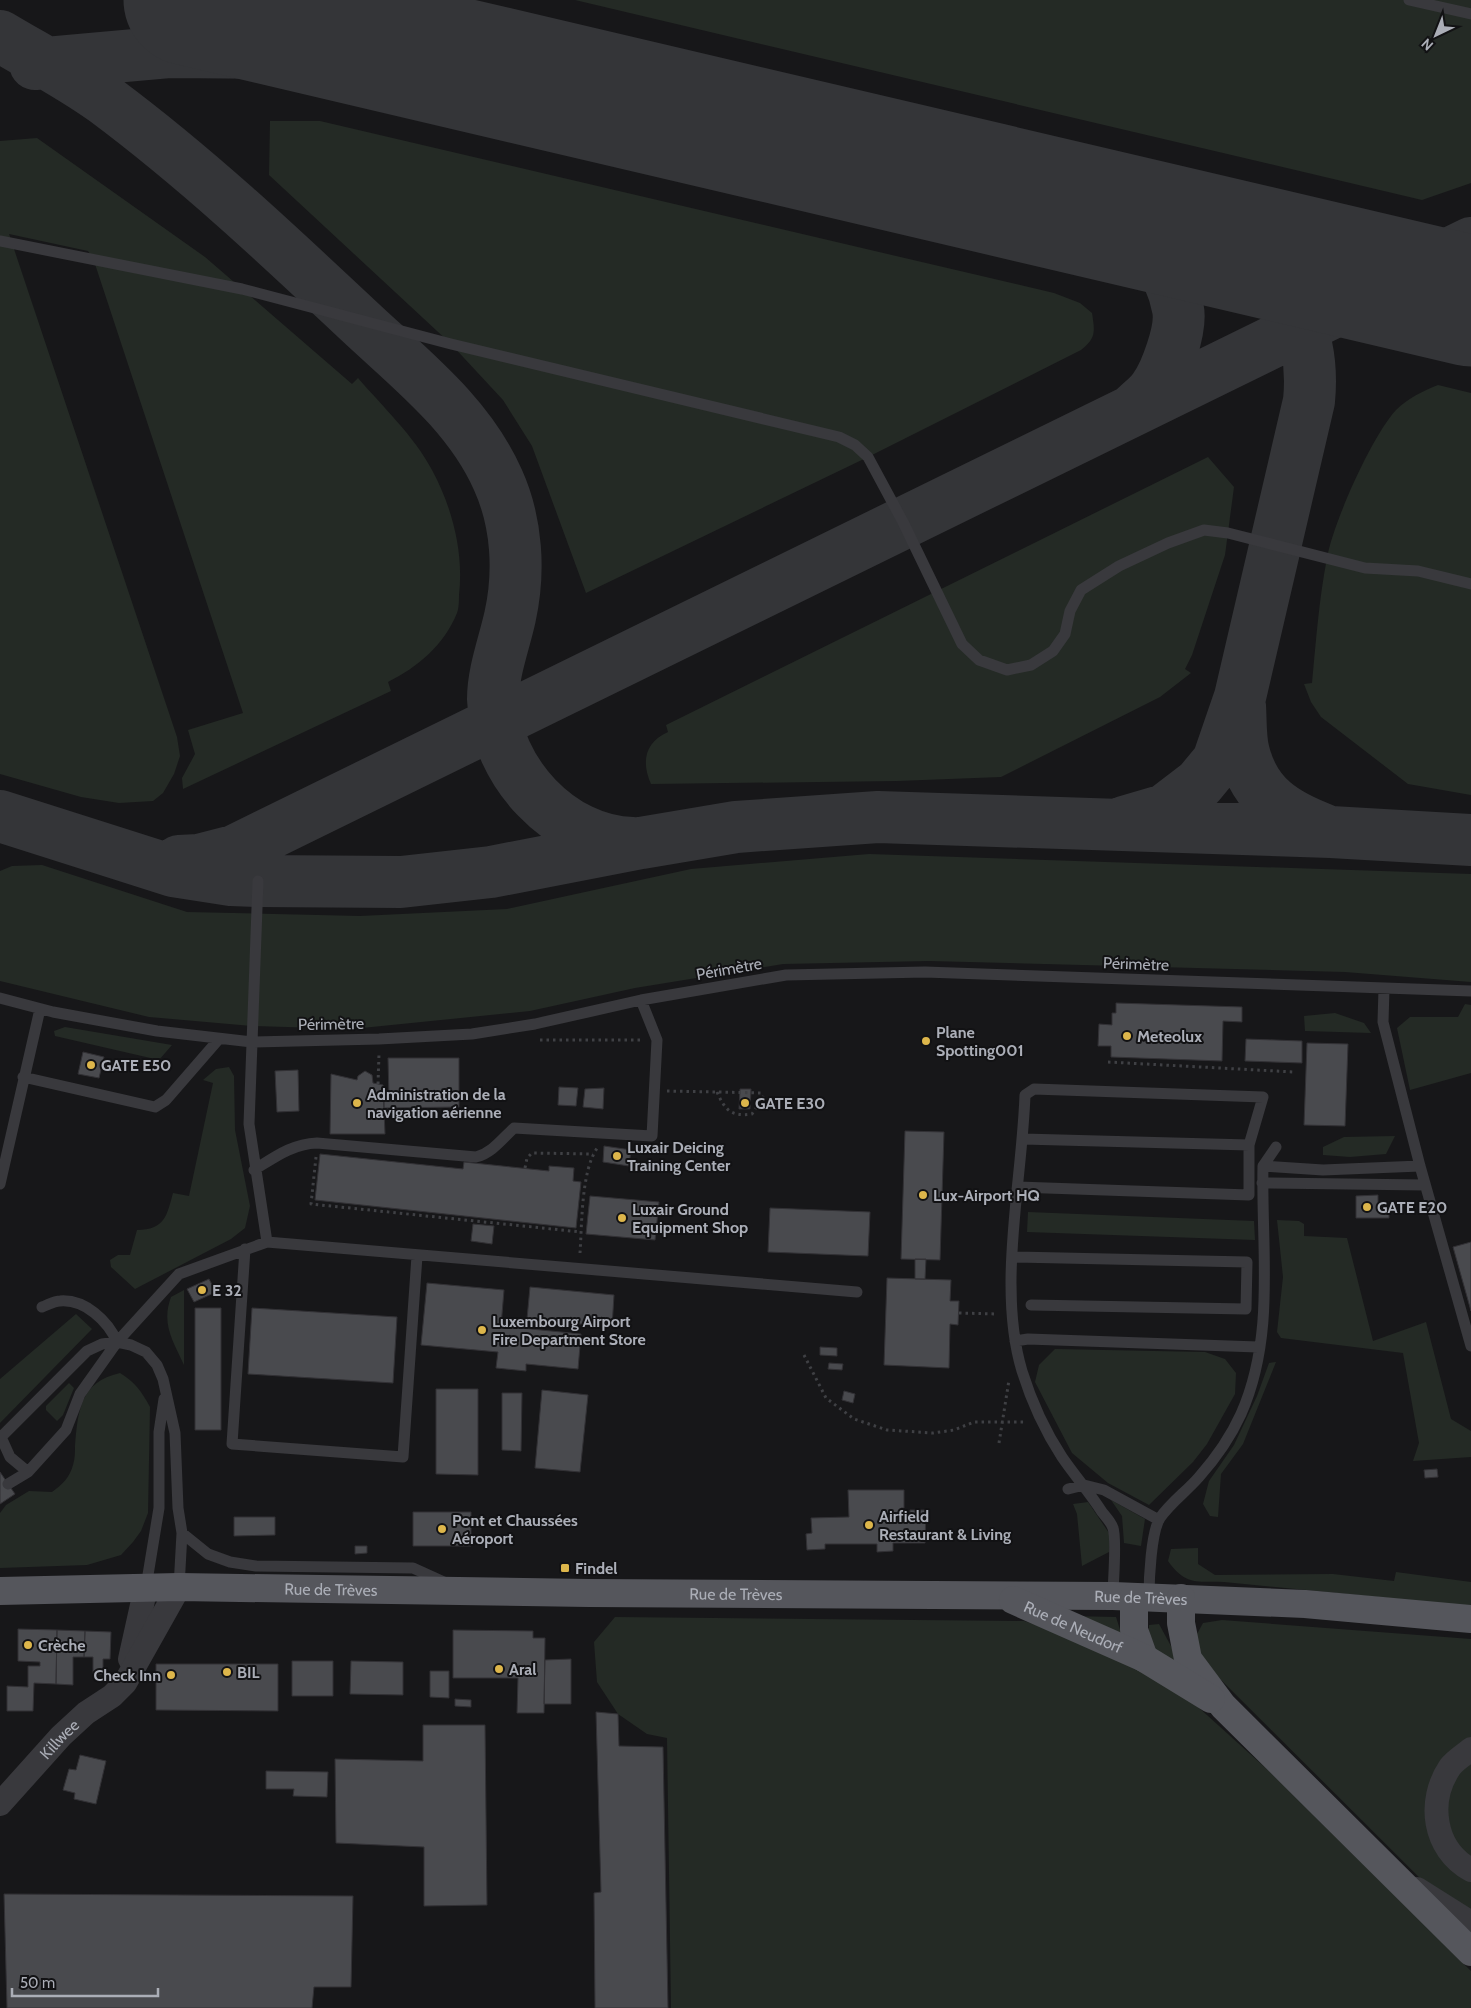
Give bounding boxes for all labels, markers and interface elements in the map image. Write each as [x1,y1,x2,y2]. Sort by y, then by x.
north arrow [1411,10,1461,60]
text: N [1417,35,1437,54]
street label: Périmètre [1103,953,1169,975]
street label: Périmètre [695,954,763,984]
street label: Périmètre [298,1014,364,1034]
place label: Plane Spotting001 [936,1023,1024,1060]
place label: Meteolux [1137,1027,1202,1046]
marker: Meteolux [1121,1030,1133,1042]
marker: Plane Spotting001 [920,1035,932,1047]
place label: GATE E50 [101,1056,171,1075]
marker: GATE E50 [85,1059,97,1071]
place label: Administration de la navigation aérienne [367,1085,506,1122]
place label: GATE E30 [755,1094,825,1113]
marker: Administration de la navigation aérienne [351,1097,363,1109]
marker: GATE E30 [739,1097,751,1109]
place label: Luxair Deicing Training Center [627,1138,731,1175]
marker: Luxair Deicing Training Center [611,1150,623,1162]
place label: Lux-Airport HQ [933,1186,1040,1205]
marker: Lux-Airport HQ [917,1189,929,1201]
place label: GATE E20 [1377,1198,1447,1217]
place label: Luxair Ground Equipment Shop [632,1200,748,1237]
marker: GATE E20 [1361,1201,1373,1213]
marker: Luxair Ground Equipment Shop [616,1212,628,1224]
place label: E 32 [212,1281,242,1300]
marker: E 32 [196,1284,208,1296]
place label: Luxembourg Airport Fire Department Store [492,1312,646,1349]
marker: Luxembourg Airport Fire Department Store [476,1324,488,1336]
place label: Airfield Restaurant & Living [879,1507,1011,1544]
place label: Pont et Chaussées Aéroport [452,1511,578,1548]
marker: Airfield Restaurant & Living [863,1519,875,1531]
marker: Pont et Chaussées Aéroport [436,1523,448,1535]
place label: Findel [575,1559,618,1578]
marker: Findel [559,1562,571,1574]
street label: Rue de Trèves [284,1579,378,1599]
street label: Rue de Trèves [689,1584,783,1604]
street label: Rue de Trèves [1094,1586,1188,1609]
street label: Rue de Neudorf [1021,1597,1126,1657]
place label: Crèche [38,1636,85,1655]
marker: Crèche [22,1639,34,1651]
place label: Aral [509,1660,536,1679]
place label: BIL [237,1663,260,1682]
marker: Aral [493,1663,505,1675]
place label: Check Inn [94,1666,161,1685]
marker: BIL [221,1666,233,1678]
marker: Check Inn [165,1669,177,1681]
street label: Killwee [36,1715,83,1763]
scale bar [12,1966,159,1998]
text: 50 m [20,1974,55,1992]

